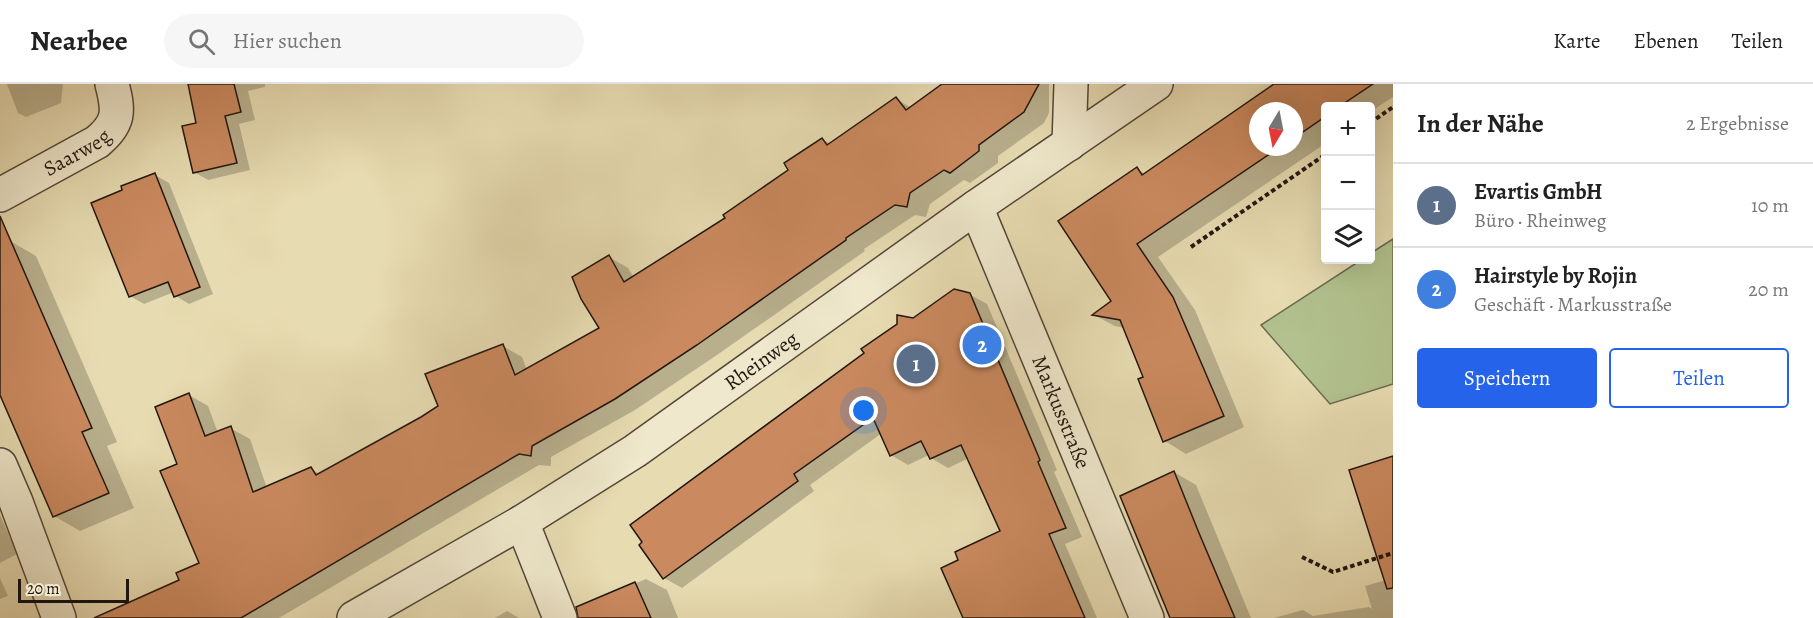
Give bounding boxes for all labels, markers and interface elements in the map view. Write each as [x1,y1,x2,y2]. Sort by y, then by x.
search box [164,14,584,68]
text: Nearbee [30,22,128,60]
icon: search [185,25,218,58]
text: Hier suchen [233,26,342,56]
text: Karte [1553,27,1601,55]
text: Ebenen [1634,27,1698,55]
text: Teilen [1731,27,1783,55]
north arrow [1249,102,1303,156]
map controls [1321,102,1375,264]
button: + [1321,102,1375,156]
text: In der Nähe [1417,106,1544,141]
text: 2 Ergebnisse [1686,110,1789,137]
street label: Saarweg [39,122,117,183]
button: − [1321,156,1375,210]
text: Evartis GmbH [1474,177,1602,207]
text: 1 [1433,192,1440,219]
text: 10 m [1751,192,1789,219]
text: Büro · Rheinweg [1474,207,1607,234]
button: layers [1321,210,1375,264]
text: Hairstyle by Rojin [1474,261,1637,291]
text: 2 [1432,276,1441,303]
text: 20 m [1748,276,1789,303]
text: Geschäft · Markusstraße [1474,291,1672,318]
pin: 2 [962,322,1002,368]
street label: Rheinweg [719,325,804,397]
pin: 1 [896,342,936,386]
button: Speichern [1417,348,1597,408]
button: Teilen [1609,348,1789,408]
street label: Markusstraße [1025,351,1097,473]
your location [849,396,878,425]
scale bar [18,576,129,604]
text: 20 m [27,578,60,600]

